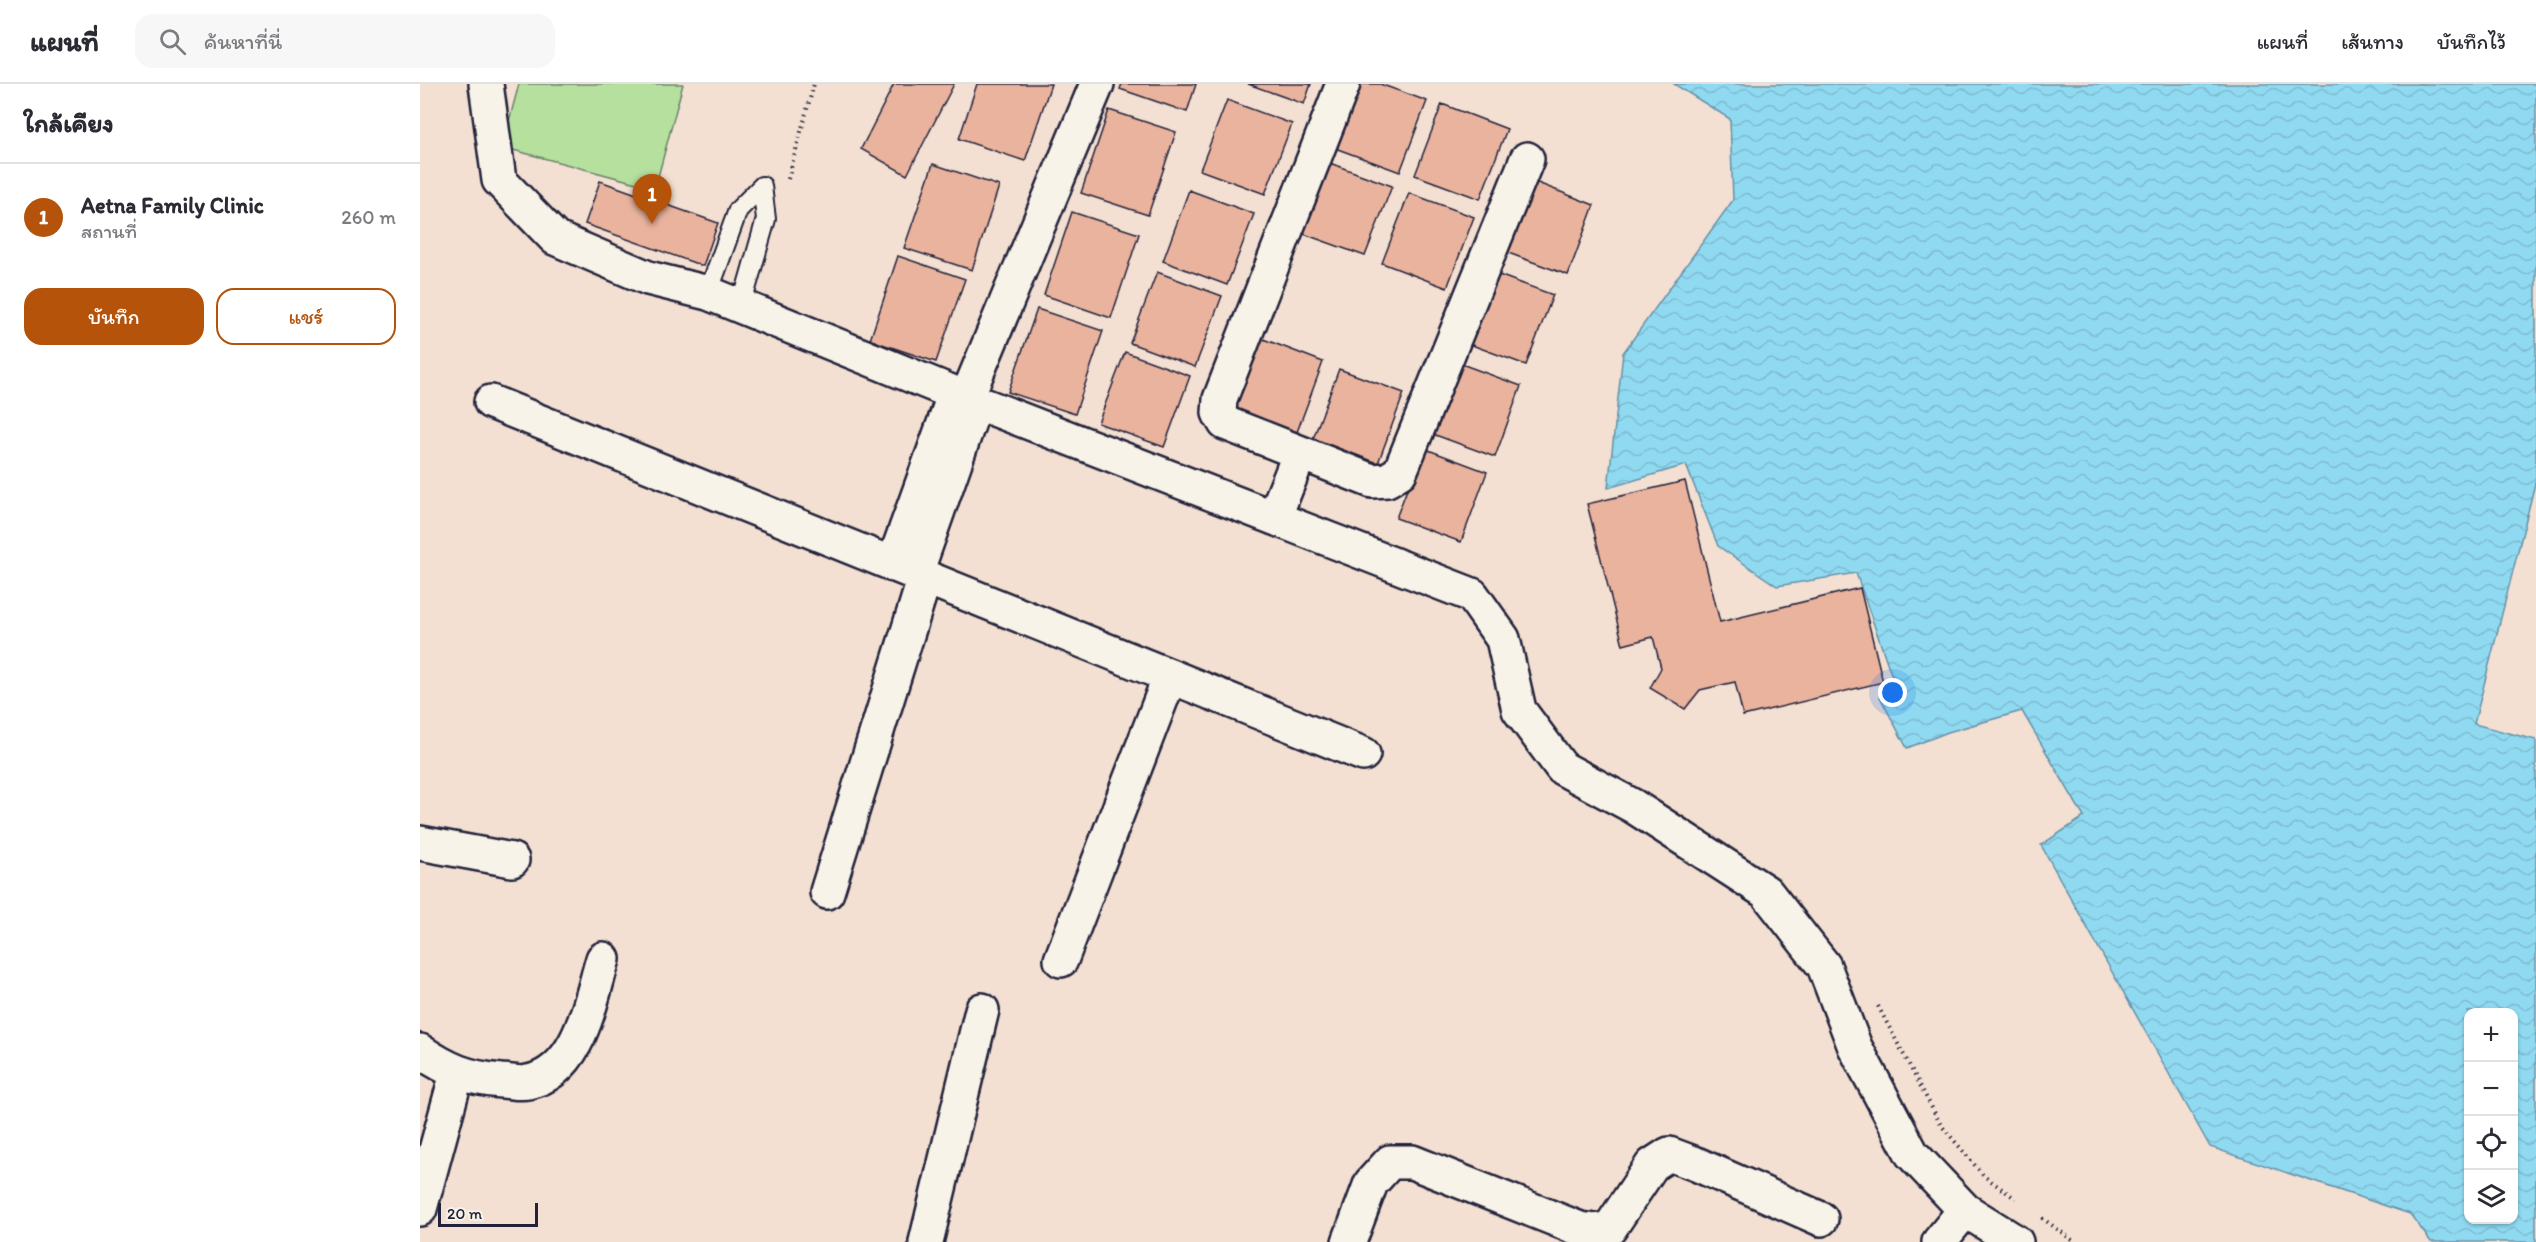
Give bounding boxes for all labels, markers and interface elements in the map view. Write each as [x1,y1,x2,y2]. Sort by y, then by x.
search box [135,14,555,68]
text: แผนที่ [30,24,99,58]
icon: search [156,25,189,58]
text: ค้นหาที่นี่ [204,28,282,55]
text: แผนที่ [2257,29,2308,54]
text: เส้นทาง [2341,29,2404,54]
text: บันทึกไว้ [2437,29,2506,54]
text: ใกล้เคียง [24,107,114,139]
pin: 1 [632,174,672,224]
text: Aetna Family Clinic [81,192,264,219]
text: 1 [39,205,48,229]
text: 260 m [341,205,396,229]
text: สถานที่ [81,219,137,243]
button: บันทึก [24,288,204,345]
button: แชร์ [216,288,396,345]
your location [1878,678,1907,707]
map controls [2464,1008,2518,1224]
button: + [2464,1008,2518,1062]
button: − [2464,1062,2518,1116]
button: locate [2464,1116,2518,1170]
button: layers [2464,1170,2518,1224]
scale bar [438,1200,538,1228]
text: 20 m [447,1204,482,1223]

